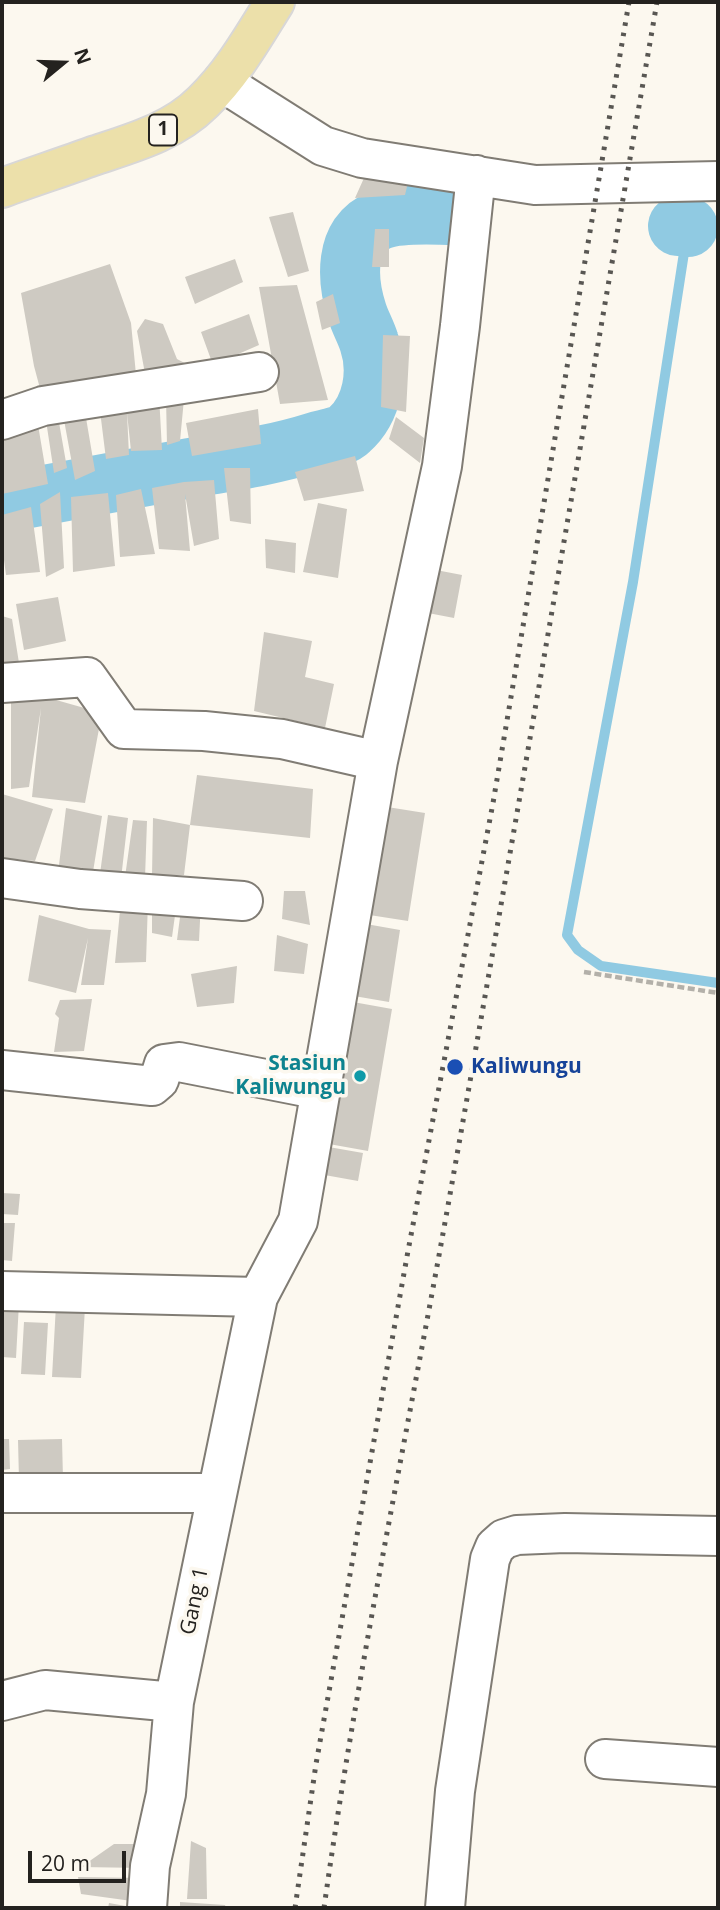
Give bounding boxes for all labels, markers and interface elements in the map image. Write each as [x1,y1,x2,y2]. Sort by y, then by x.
north arrow [28,28,98,98]
text: N [68,45,98,68]
road number: 1 [149,114,177,146]
place label: Stasiun Kaliwungu [235,1051,346,1101]
place label: Kaliwungu [471,1054,582,1080]
marker: Kaliwungu [445,1057,465,1077]
marker: Stasiun Kaliwungu [352,1068,368,1084]
street label: Gang 1 [176,1565,214,1637]
scale bar [32,1836,130,1880]
text: 20 m [41,1849,90,1877]

